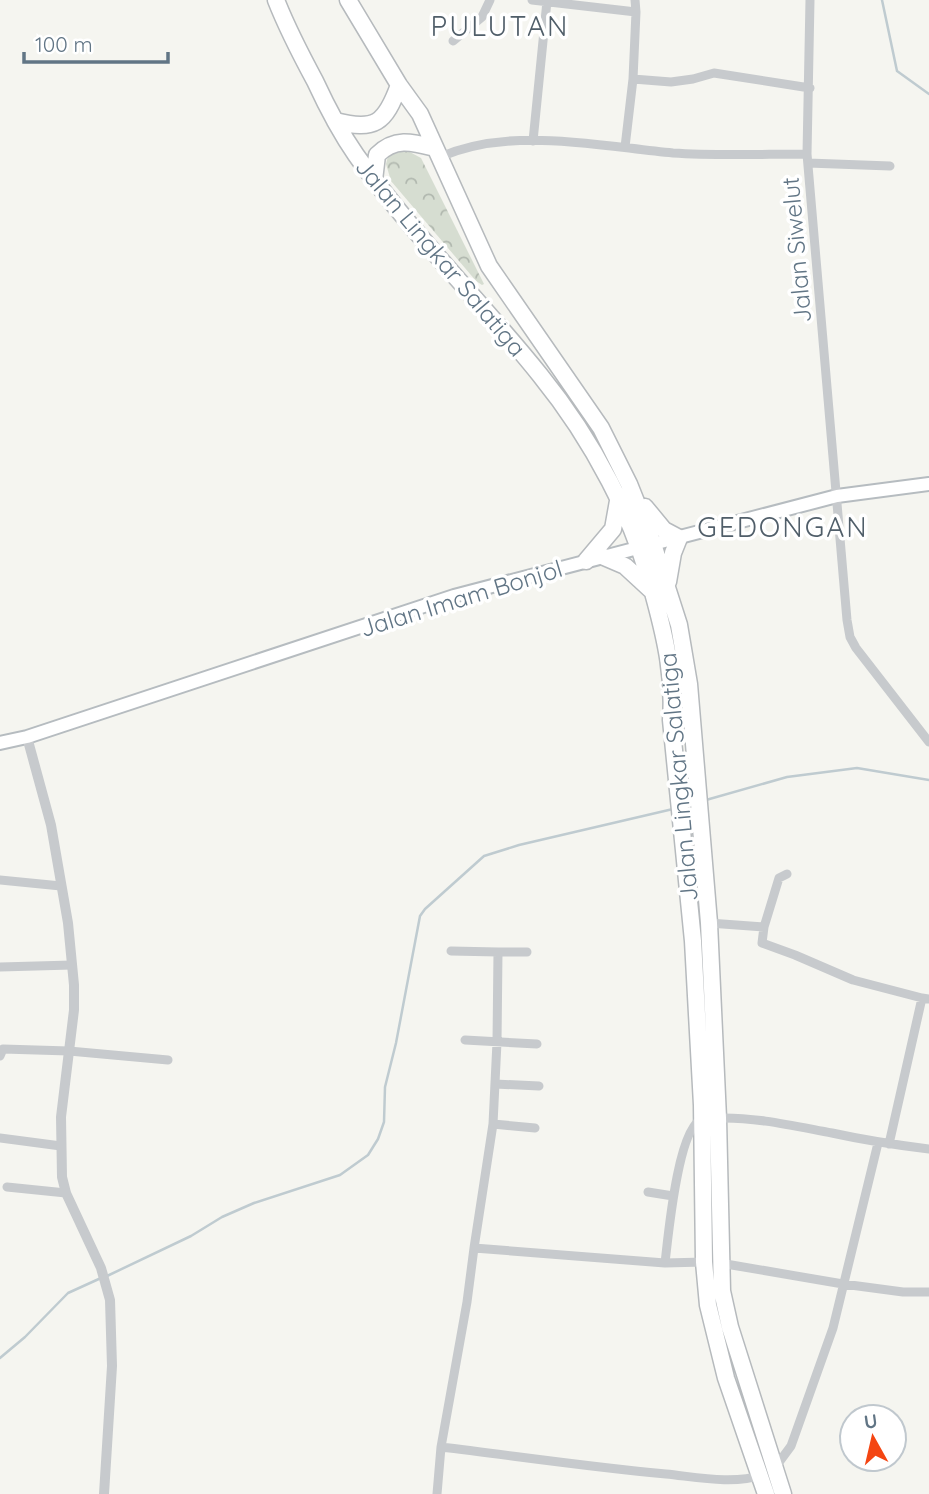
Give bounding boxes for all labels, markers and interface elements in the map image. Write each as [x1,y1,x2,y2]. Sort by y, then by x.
district label: PULUTAN [431,8,569,43]
scale bar [24,21,168,65]
text: 100 m [35,31,93,57]
street label: Jalan Lingkar Salatiga [349,152,533,362]
street label: Jalan Siwelut [775,176,817,324]
district label: GEDONGAN [697,509,869,544]
street label: Jalan Imam Bonjol [356,553,566,643]
street label: Jalan Lingkar Salatiga [652,651,704,903]
north arrow [838,1403,908,1473]
text: U [862,1408,879,1434]

